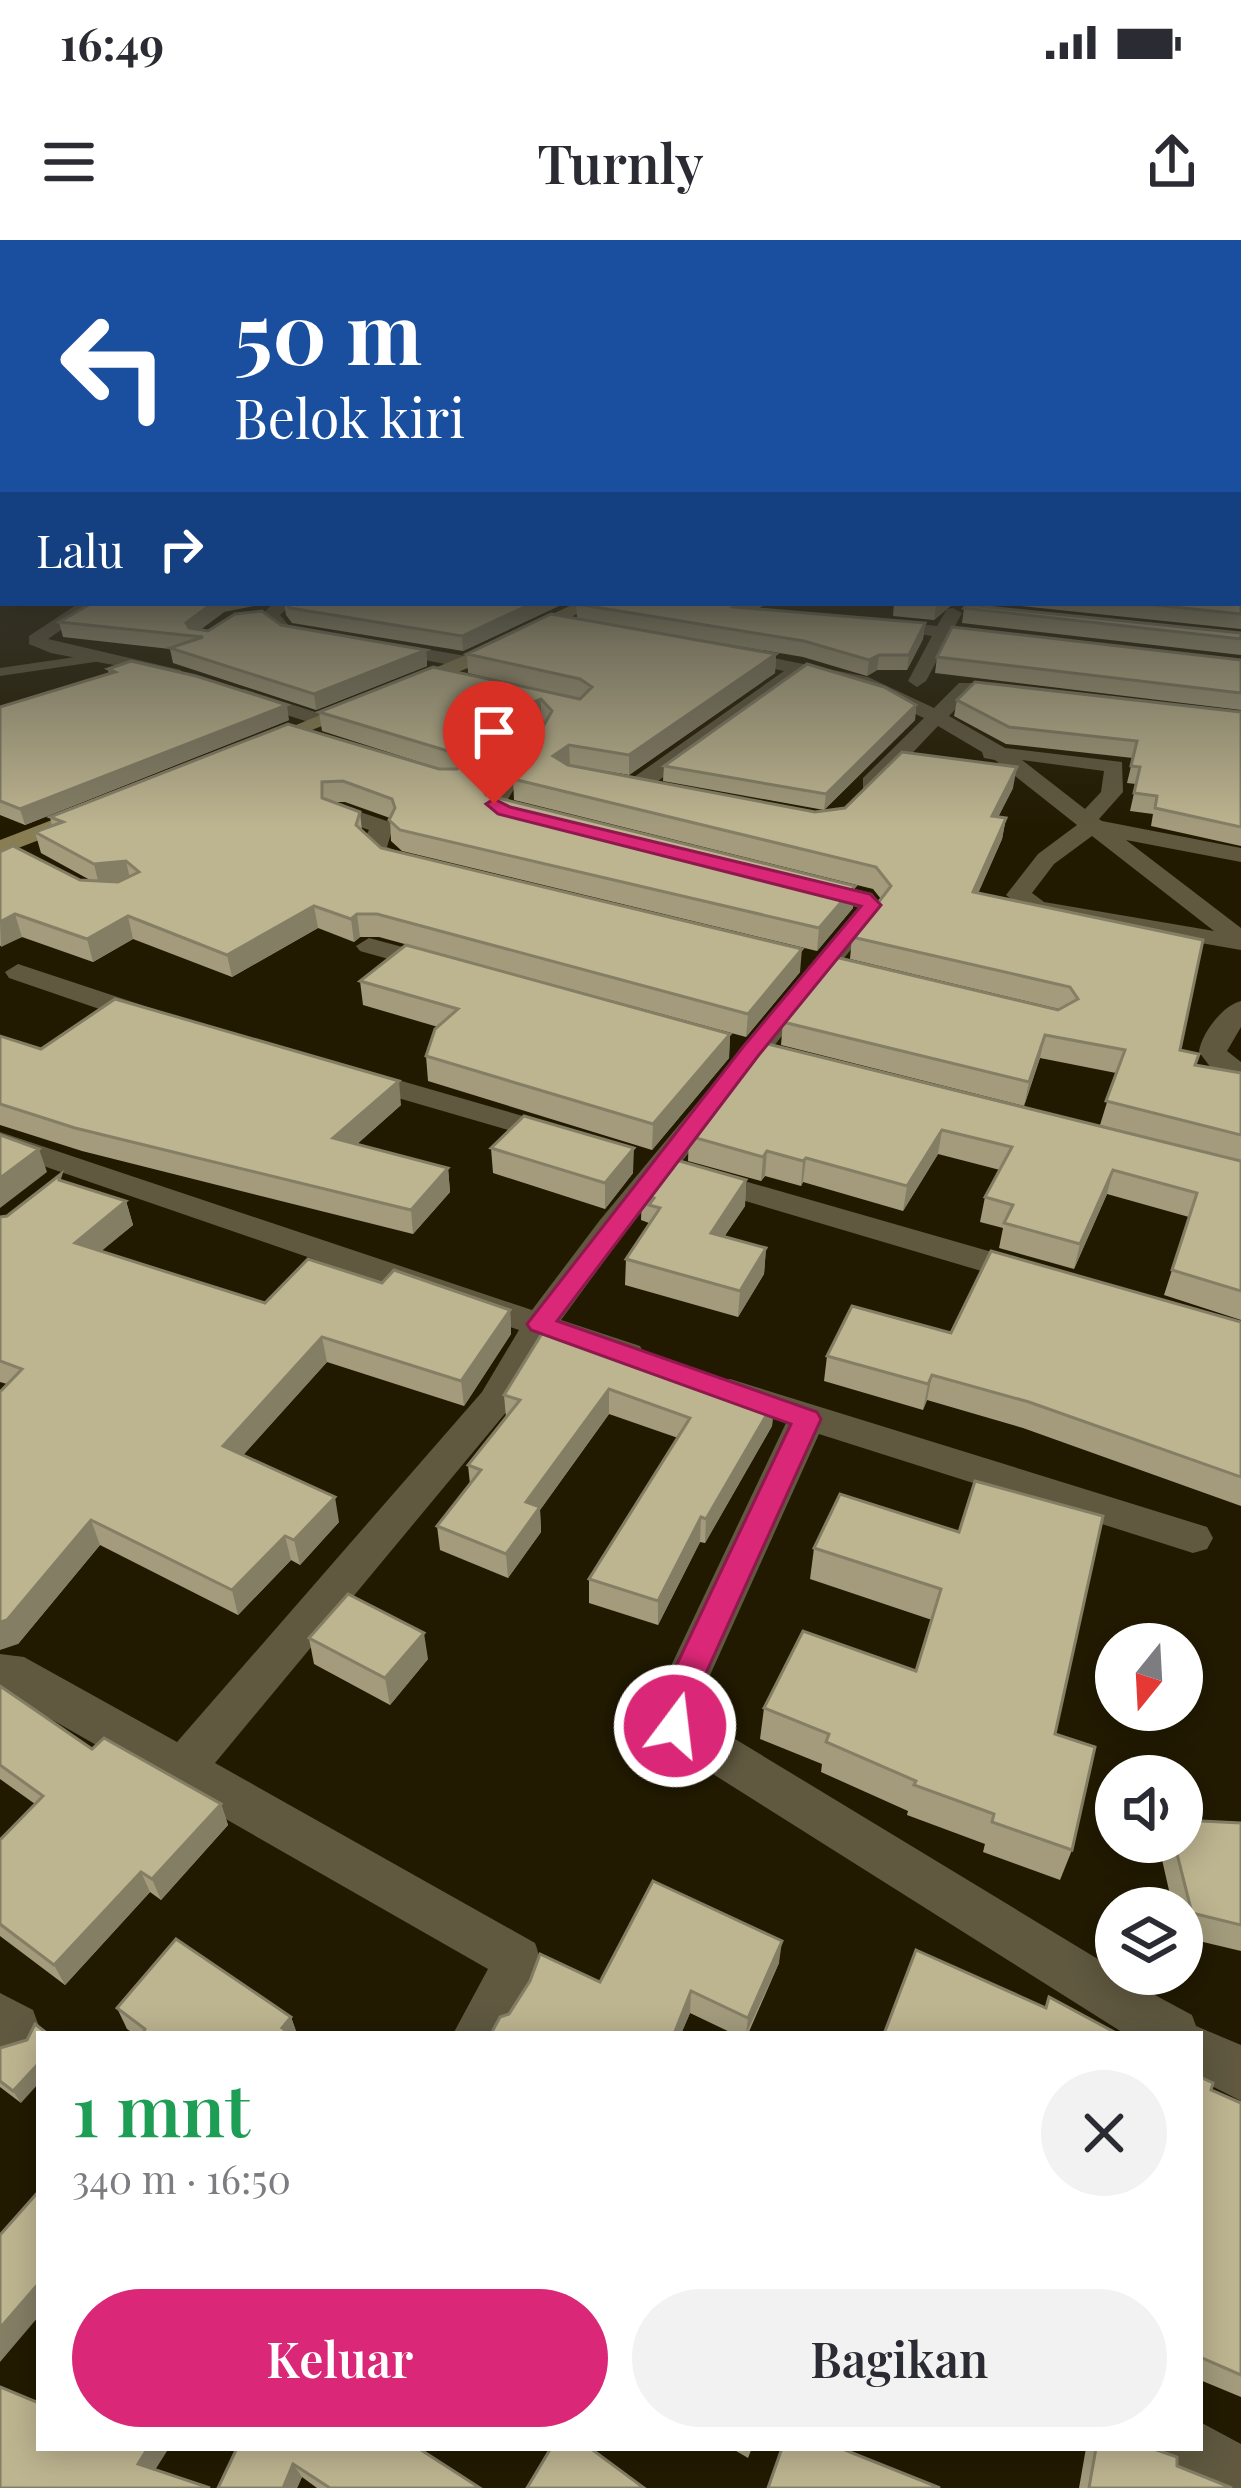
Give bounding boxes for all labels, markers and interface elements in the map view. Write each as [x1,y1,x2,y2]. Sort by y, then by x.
text: 16:49 [60,12,164,72]
text: Turnly [537,126,704,198]
icon: menu [36,129,102,195]
icon: share [1139,129,1205,195]
text: 50 m [234,274,422,386]
icon: left [36,288,192,444]
text: Belok kiri [234,381,465,453]
icon: right [148,516,214,582]
text: Lalu [36,519,124,579]
pin [443,681,545,804]
icon: arrive [461,699,527,765]
north arrow [1095,1623,1203,1731]
map controls [1095,1623,1203,1995]
position arrow [612,1663,738,1789]
button: sound [1095,1755,1203,1863]
button: layers [1095,1887,1203,1995]
text: 1 mnt [72,2059,250,2155]
button: close [1041,2070,1167,2196]
text: 340 m · 16:50 [72,2152,291,2204]
button: Keluar [72,2289,608,2427]
button: Bagikan [632,2289,1167,2427]

